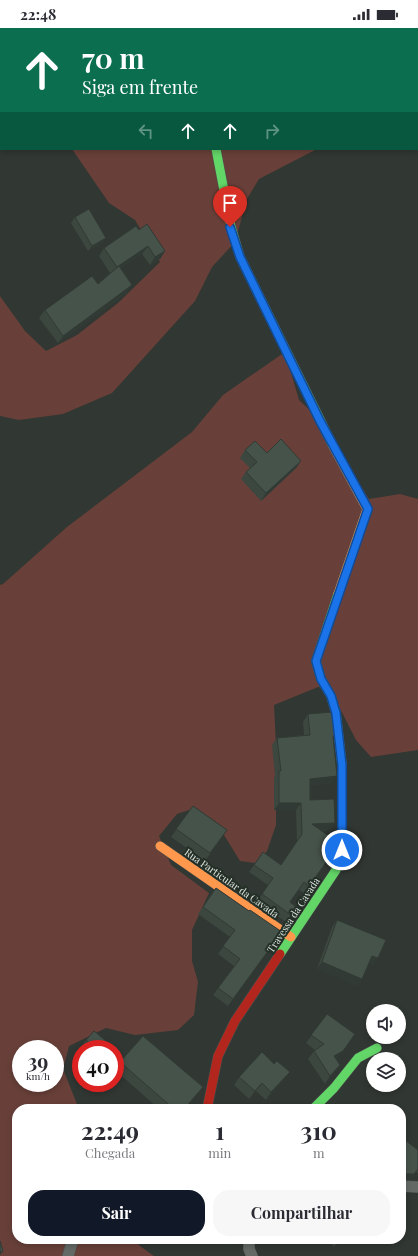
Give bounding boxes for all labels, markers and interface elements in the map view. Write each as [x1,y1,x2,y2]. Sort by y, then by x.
text: 22:48 [20,4,56,24]
text: 70 m [82,39,145,76]
icon: ahead [16,44,68,96]
text: Siga em frente [82,75,198,99]
icon: left [135,120,157,142]
icon: ahead [177,120,199,142]
icon: ahead [219,120,241,142]
icon: right [261,120,283,142]
pin [213,186,247,227]
icon: arrive [219,192,241,214]
position arrow [321,829,363,871]
street label: Rua Particular da Cavada [182,845,282,921]
street label: Travessa da Cavada [263,875,323,955]
map controls [366,1004,406,1092]
button: sound [366,1004,406,1044]
speed limit sign: 40 [72,1040,124,1092]
text: 39 [28,1047,48,1074]
button: layers [366,1052,406,1092]
text: km/h [26,1069,50,1083]
text: 22:49 [81,1114,139,1146]
text: 1 [215,1114,224,1146]
text: 310 [300,1114,337,1146]
text: Chegada [85,1144,135,1161]
text: min [208,1144,231,1161]
text: m [313,1144,324,1161]
button: Sair [28,1190,205,1236]
button: Compartilhar [213,1190,390,1236]

